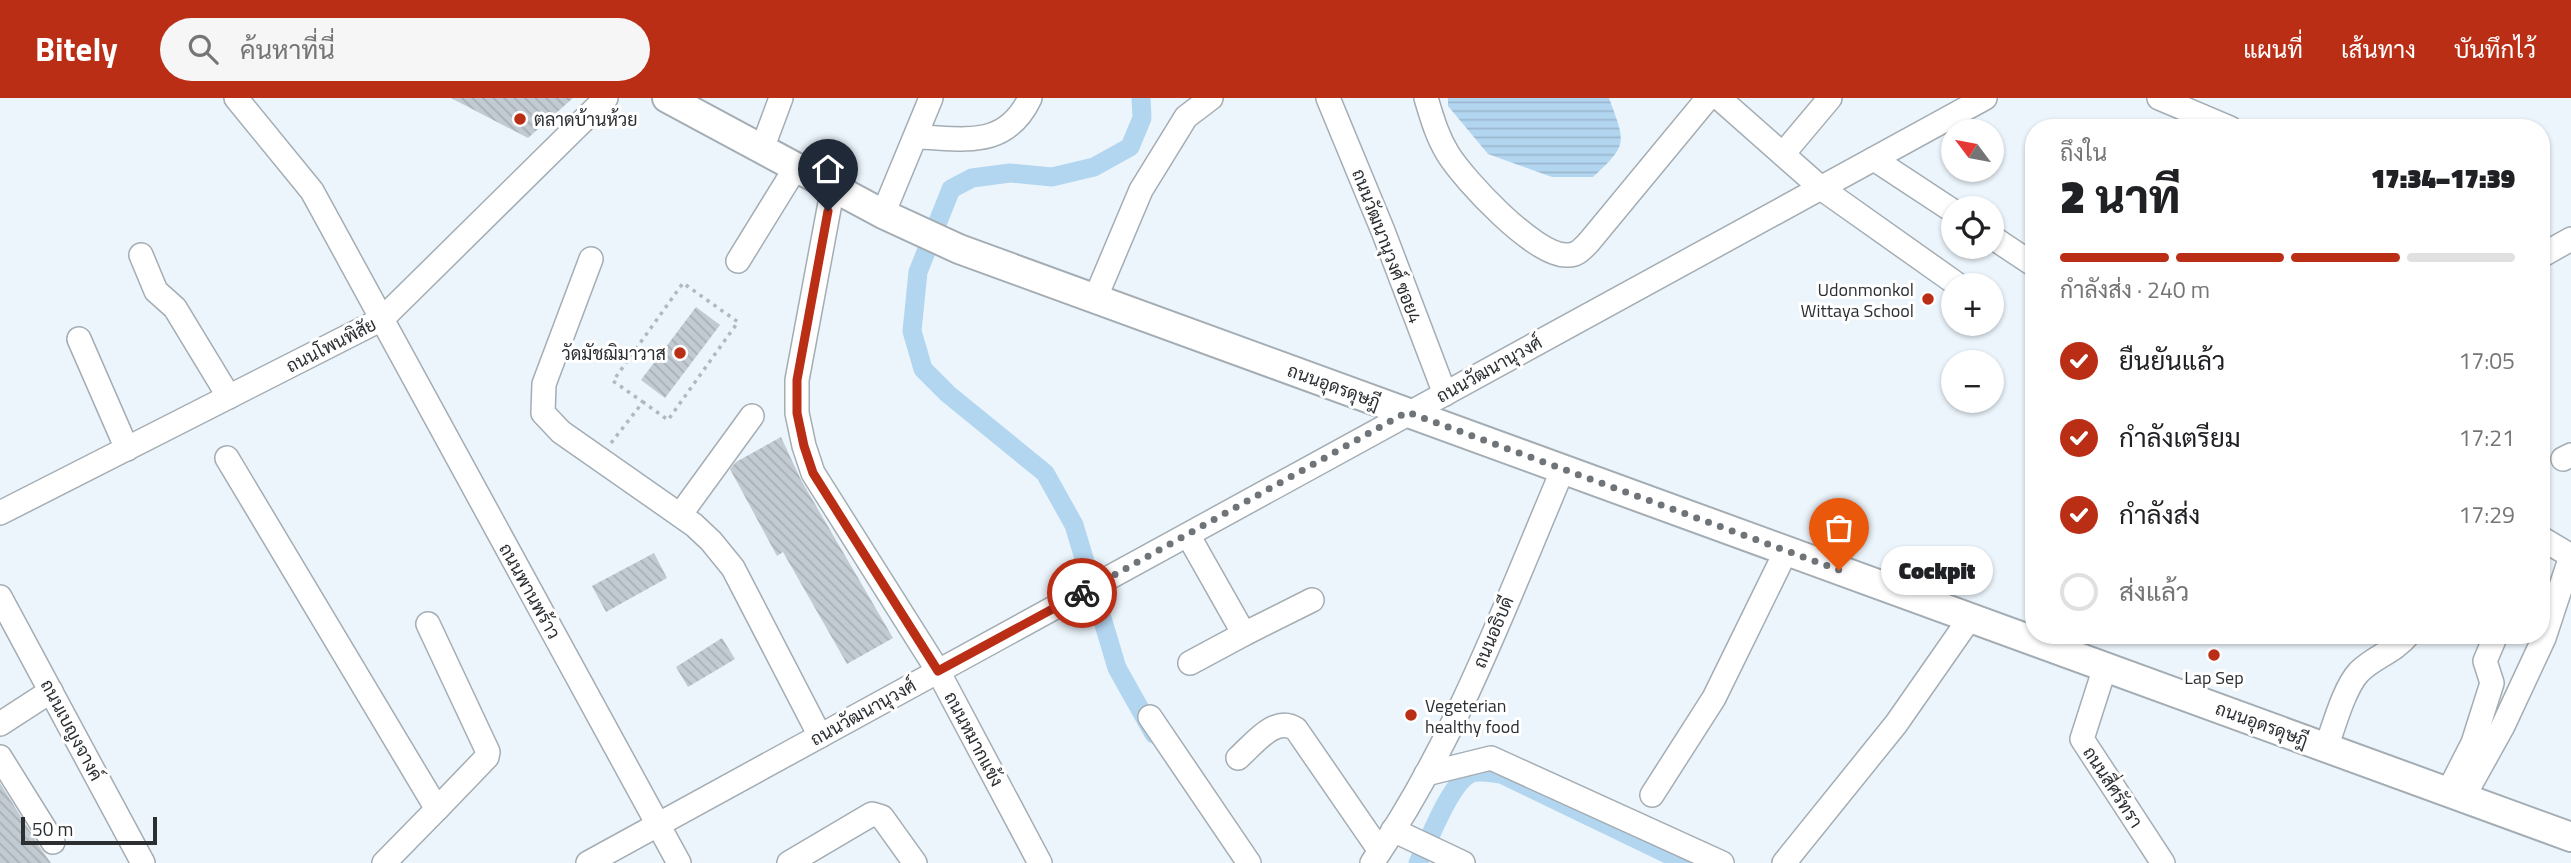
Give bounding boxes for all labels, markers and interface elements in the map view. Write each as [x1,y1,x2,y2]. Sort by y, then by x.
search box [160,18,650,81]
text: Bitely [35,24,118,74]
icon: search [184,30,222,68]
text: ค้นหาที่นี่ [240,30,335,69]
text: แผนที่ [2243,31,2303,67]
text: เส้นทาง [2341,31,2416,67]
text: บันทึกไว้ [2454,31,2536,67]
place label: ตลาดบ้านห้วย [534,106,638,133]
marker: ตลาดบ้านห้วย [512,111,528,127]
north arrow [1941,119,2004,182]
map controls [1941,119,2004,413]
text: ถึงใน [2060,135,2107,170]
pin [798,139,858,211]
icon: home [809,150,847,188]
text: 17:34–17:39 [2371,159,2515,198]
text: 2 นาที [2060,161,2181,231]
street label: ถนนวัฒนานุวงศ์ ซอย4 [1345,165,1429,327]
button: locate [1941,196,2004,259]
text: กำลังส่ง · 240 m [2060,272,2210,307]
button: + [1941,273,2004,336]
place label: Udonmonkol Wittaya School [1801,276,1914,324]
marker: Udonmonkol Wittaya School [1920,291,1936,307]
street label: ถนนโพนพิสัย [281,311,381,379]
street label: ถนนวัฒนานุวงศ์ [1431,329,1547,409]
place label: วัดมัชฌิมาวาส [561,340,666,367]
text: ยืนยันแล้ว [2119,341,2225,380]
icon: check [2060,342,2098,380]
text: 17:05 [2458,343,2515,378]
marker: วัดมัชฌิมาวาส [672,345,688,361]
button: − [1941,350,2004,413]
street label: ถนนอุดรดุษฎี [1284,357,1384,415]
text: กำลังเตรียม [2119,418,2241,457]
icon: check [2060,419,2098,457]
text: 17:21 [2458,420,2515,455]
text: กำลังส่ง [2119,495,2200,534]
icon: check [2060,496,2098,534]
text: 17:29 [2458,497,2515,532]
pin [1809,498,1869,570]
icon: bag [1820,509,1858,547]
street label: ถนนพานพร้าว [492,538,568,644]
callout: Cockpit [1881,546,1993,594]
text: Cockpit [1899,553,1975,588]
courier [1047,558,1117,628]
text: ส่งแล้ว [2119,572,2189,611]
icon: bike [1063,574,1101,612]
street label: ถนนอธิบดี [1466,592,1520,672]
marker: Lap Sep [2206,647,2222,663]
place label: Lap Sep [2184,664,2244,691]
street label: ถนนวัฒนานุวงศ์ [805,672,921,752]
street label: ถนนเบญงจางค์ [34,674,110,786]
street label: ถนนหมากแข้ง [938,687,1010,791]
place label: Vegeterian healthy food [1425,692,1520,740]
street label: ถนนอุดรดุษฎี [2212,695,2312,753]
marker: Vegeterian healthy food [1403,707,1419,723]
street label: ถนนสี่ศรัทรา [2076,740,2151,833]
scale bar [21,814,158,846]
text: 50 m [32,814,73,843]

